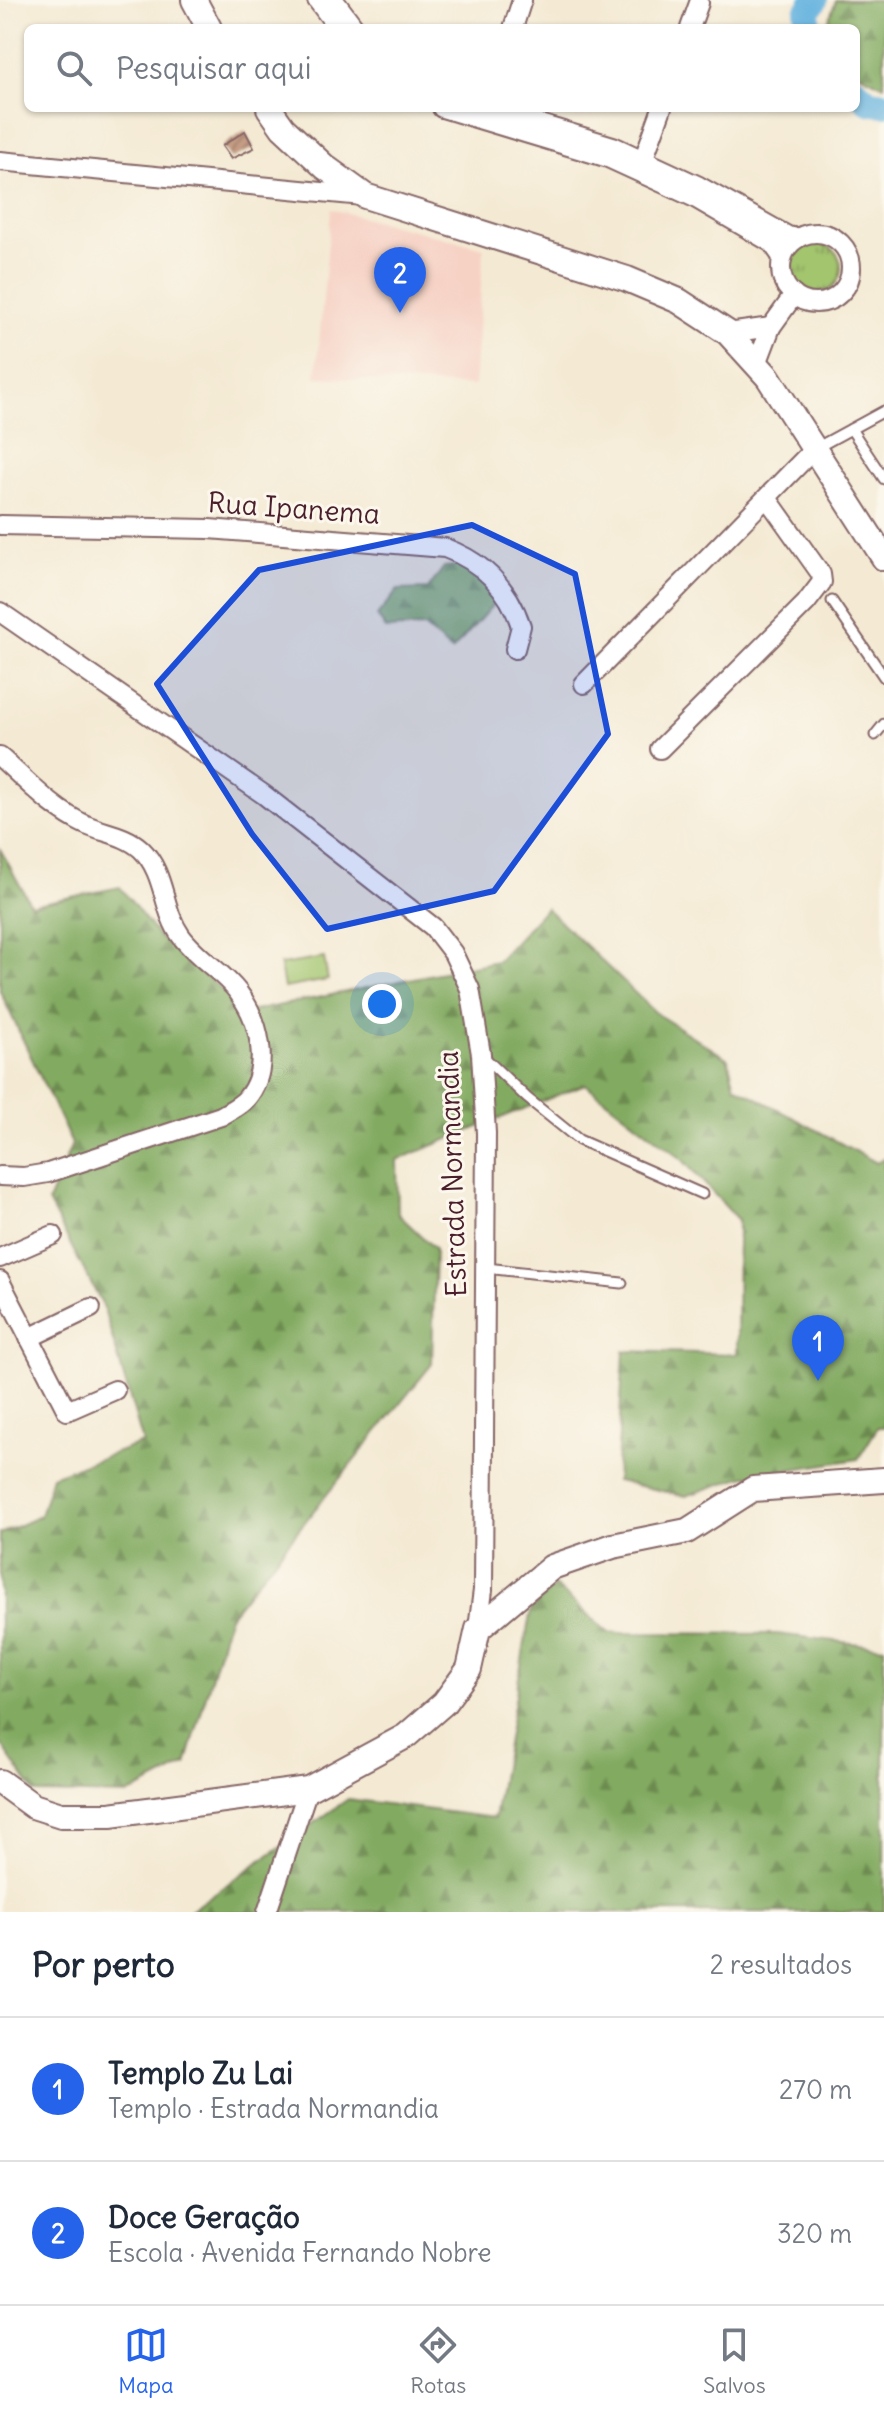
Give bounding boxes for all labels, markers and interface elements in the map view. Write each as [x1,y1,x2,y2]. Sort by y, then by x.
search box [24,24,860,112]
icon: search [52,46,96,90]
text: Pesquisar aqui [116,49,312,87]
pin: 2 [374,247,426,313]
street label: Rua Ipanema [207,484,381,532]
your location [362,984,402,1024]
street label: Estrada Normandia [430,1050,474,1298]
pin: 1 [792,1315,844,1381]
text: Por perto [32,1943,175,1986]
text: 2 resultados [710,1948,852,1981]
text: Templo Zu Lai [108,2054,293,2092]
text: 1 [53,2073,63,2106]
text: 270 m [779,2073,852,2106]
text: Templo · Estrada Normandia [108,2092,439,2125]
text: Doce Geração [108,2198,300,2236]
text: 2 [51,2217,65,2250]
text: 320 m [777,2217,852,2250]
text: Escola · Avenida Fernando Nobre [108,2236,491,2269]
tab: Mapa [118,2323,174,2399]
tab: Rotas [410,2323,466,2399]
tab: Salvos [703,2323,766,2399]

